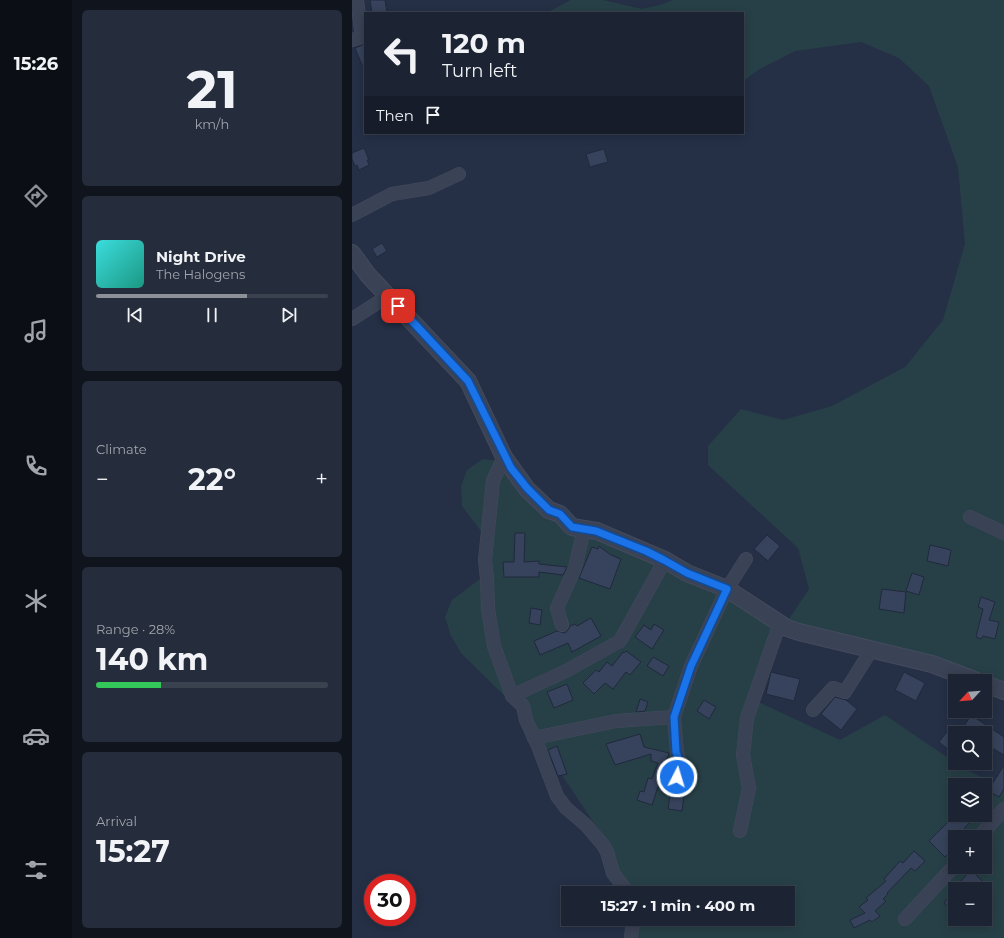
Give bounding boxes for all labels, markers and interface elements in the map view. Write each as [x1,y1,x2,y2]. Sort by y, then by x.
text: 120 m [442,26,526,60]
icon: left [376,28,428,80]
text: 15:26 [14,53,58,75]
text: 21 [186,58,238,121]
text: Turn left [442,60,517,82]
icon: arrive [422,104,444,126]
text: Then [376,106,414,125]
text: km/h [195,116,229,132]
icon: directions [22,182,50,210]
text: Night Drive [156,247,246,266]
text: The Halogens [156,266,245,282]
pin [381,289,415,323]
icon: arrive [387,295,409,317]
icon: previous [124,304,146,326]
icon: pause [201,304,223,326]
icon: next [278,304,300,326]
icon: music [22,317,50,345]
text: Climate [96,441,147,457]
icon: phone [22,452,50,480]
text: 22° [188,461,236,498]
text: − [96,466,109,493]
text: + [315,466,328,493]
icon: climate [22,587,50,615]
text: Range · 28% [96,621,175,637]
text: 140 km [96,641,208,678]
north arrow [948,674,992,718]
map controls [948,674,992,926]
icon: car [22,722,50,750]
button: search [948,726,992,770]
position arrow [656,756,698,798]
button: layers [948,778,992,822]
text: Arrival [96,813,137,829]
button: + [948,830,992,874]
text: 15:27 [96,833,170,870]
icon: filters [22,856,50,884]
speed limit sign: 30 [364,874,416,926]
button: − [948,882,992,926]
text: 15:27 · 1 min · 400 m [601,896,755,915]

